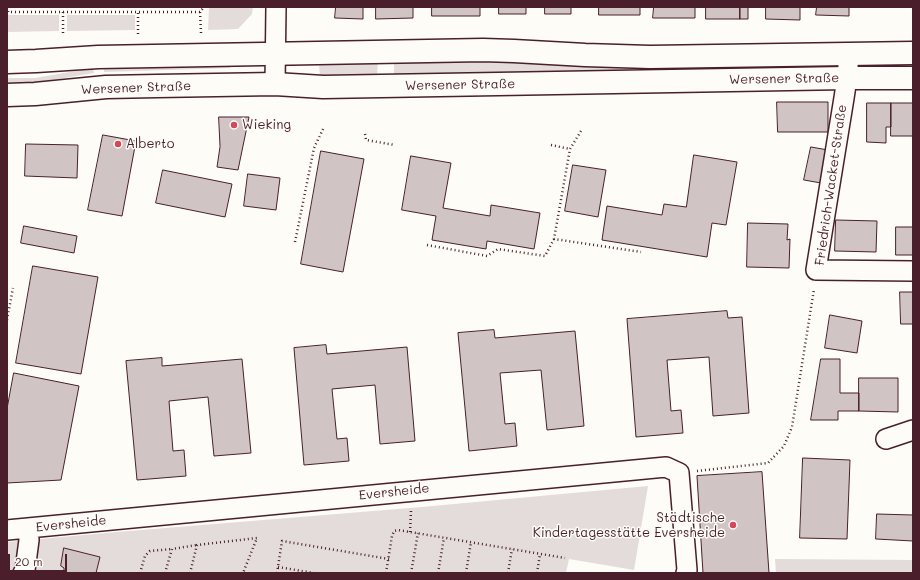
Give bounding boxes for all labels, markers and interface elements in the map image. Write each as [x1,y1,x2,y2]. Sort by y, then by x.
street label: Wersener Straße [729,70,839,88]
street label: Wersener Straße [405,76,515,94]
street label: Wersener Straße [81,78,191,98]
street label: Friedrich-Wacket-Straße [812,104,850,266]
place label: Wieking [242,117,291,133]
marker: Wieking [229,120,239,130]
place label: Alberto [126,136,175,152]
marker: Alberto [113,139,123,149]
street label: Eversheide [358,481,430,503]
place label: Städtische Kindertagesstätte Eversheide [533,510,725,541]
street label: Eversheide [35,513,107,535]
marker: Städtische Kindertagesstätte Eversheide [728,520,738,530]
scale bar [10,546,69,572]
text: 20 m [15,553,43,569]

